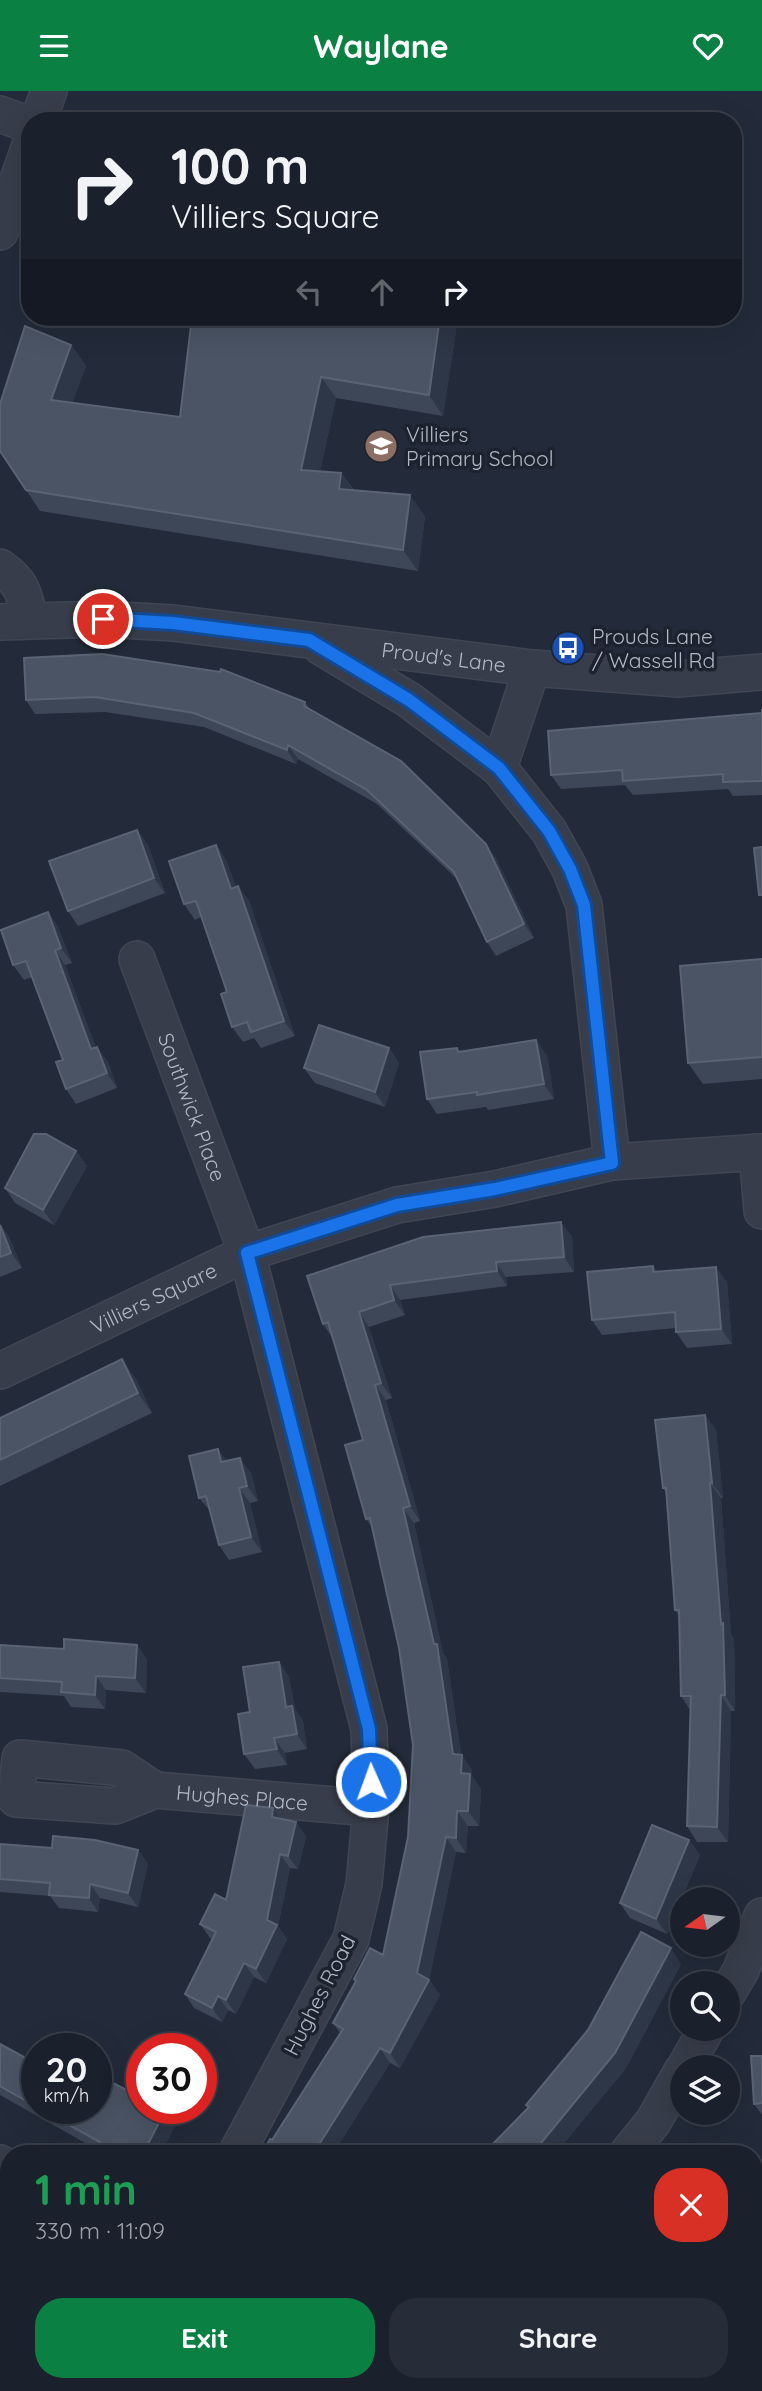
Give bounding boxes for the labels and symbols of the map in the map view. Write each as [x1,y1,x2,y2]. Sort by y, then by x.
place label: Villiers Primary School [406,421,554,471]
school or university icon: Villiers Primary School [362,427,400,465]
pin [73,589,133,649]
place label: Prouds Lane / Wassell Rd [592,623,715,673]
bus stop icon: Prouds Lane / Wassell Rd [549,629,587,667]
street label: Proud's Lane [380,636,507,678]
street label: Southwick Place [153,1029,232,1185]
street label: Villiers Square [86,1256,221,1339]
position arrow [334,1745,408,1819]
street label: Hughes Place [175,1779,309,1816]
north arrow [670,1887,740,1957]
street label: Hughes Road [278,1931,360,2059]
speed limit sign: 30 [126,2033,217,2124]

